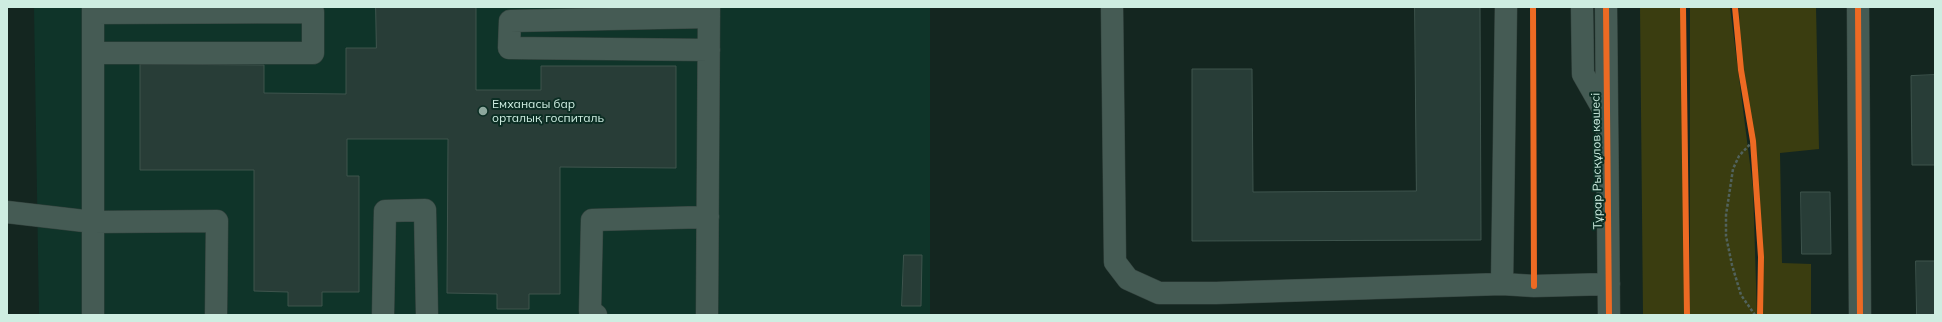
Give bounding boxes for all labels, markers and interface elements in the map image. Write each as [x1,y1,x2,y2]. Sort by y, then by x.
street label: Тұрар Рысқұлов көшесі [1589,93,1605,229]
place label: Емханасы бар орталық госпиталь [492,97,604,125]
marker: Емханасы бар орталық госпиталь [477,105,489,117]

